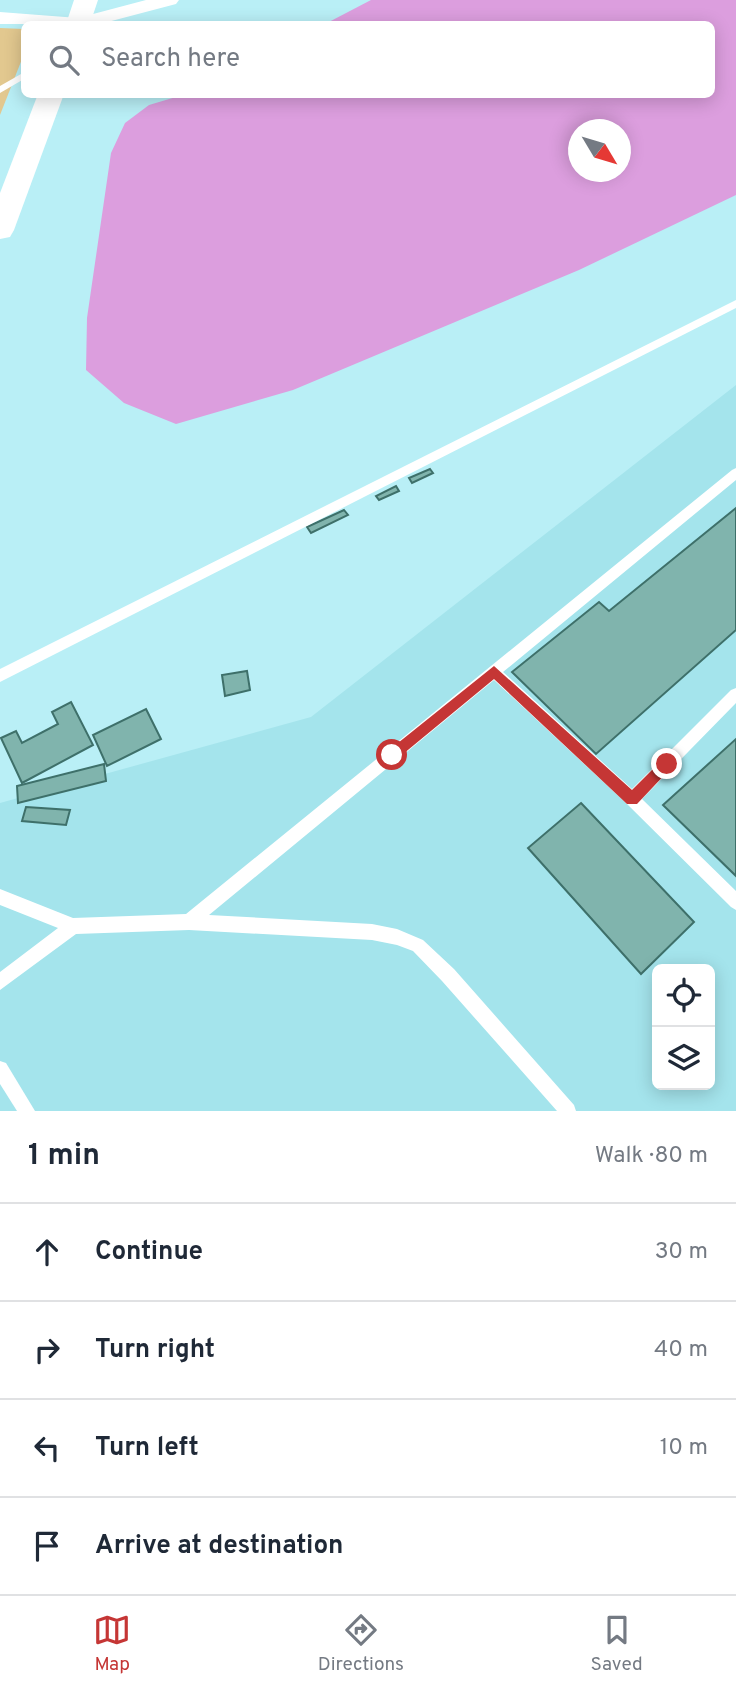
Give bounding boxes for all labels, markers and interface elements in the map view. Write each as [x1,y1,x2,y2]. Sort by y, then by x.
search box [21,21,715,98]
icon: search [45,41,83,79]
text: Search here [101,43,240,76]
north arrow [568,119,631,182]
route start [376,739,407,770]
route end [651,748,682,779]
map controls [652,964,715,1090]
button: locate [652,964,715,1027]
button: layers [652,1027,715,1090]
text: 1 min [28,1138,100,1175]
text: Walk · 80 m [595,1142,708,1171]
icon: ahead [28,1233,66,1271]
text: Continue [95,1236,203,1269]
text: 30 m [655,1238,708,1267]
icon: right [28,1331,66,1369]
text: Turn right [95,1334,215,1367]
text: 40 m [654,1336,708,1365]
icon: left [28,1429,66,1467]
text: Turn left [95,1432,199,1465]
text: 10 m [660,1434,708,1463]
icon: arrive [28,1527,66,1565]
text: Arrive at destination [95,1530,343,1563]
tab: Map [93,1611,131,1677]
tab: Directions [318,1611,404,1677]
tab: Saved [591,1611,643,1677]

